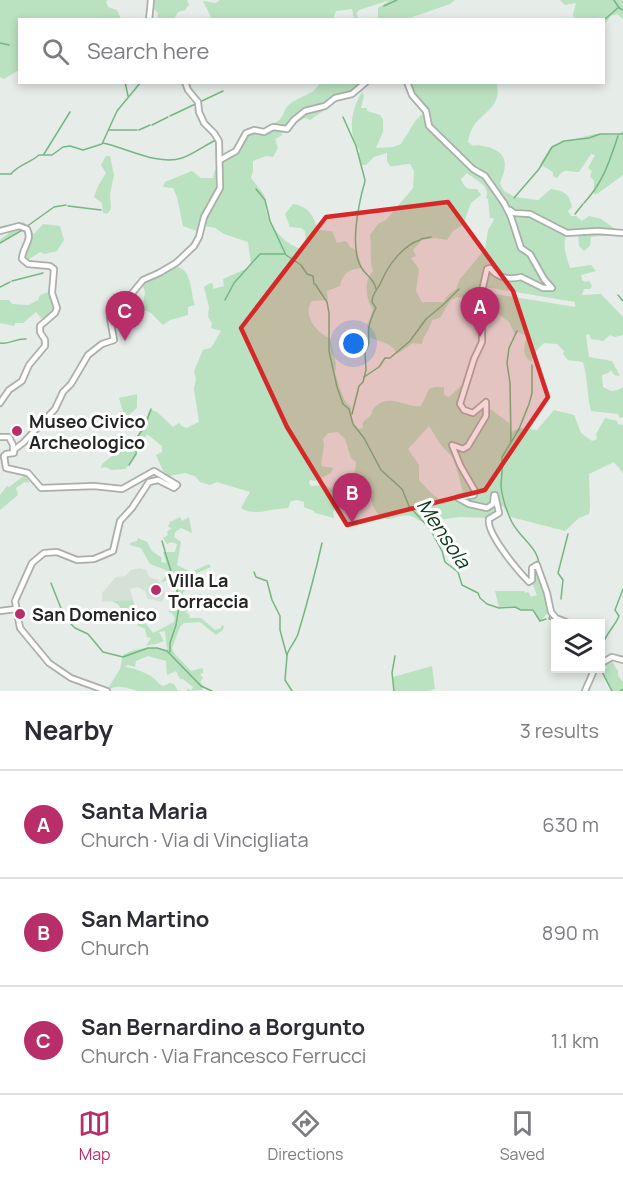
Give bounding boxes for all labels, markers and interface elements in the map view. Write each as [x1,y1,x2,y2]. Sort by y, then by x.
search box [18,18,605,84]
icon: search [39,35,72,68]
text: Search here [87,36,209,66]
pin: A [460,288,500,337]
pin: C [106,292,144,341]
your location [339,329,368,358]
place label: Museo Civico Archeologico [29,409,146,454]
marker: Museo Civico Archeologico [10,424,24,438]
pin: B [332,474,372,523]
water label: Mensola [411,493,478,574]
place label: Villa La Torraccia [168,568,249,613]
marker: Villa La Torraccia [149,583,163,597]
place label: San Domenico [32,602,157,626]
marker: San Domenico [13,607,27,621]
map controls [551,619,605,673]
button: layers [551,619,605,673]
text: Nearby [24,712,113,748]
text: 3 results [520,717,599,744]
text: Santa Maria [81,796,208,826]
text: A [37,811,50,838]
text: 630 m [542,811,599,838]
text: Church · Via di Vincigliata [81,826,309,853]
text: San Martino [81,904,209,934]
text: B [37,919,50,946]
text: 890 m [542,919,599,946]
text: Church [81,934,149,961]
text: San Bernardino a Borgunto [81,1012,365,1042]
text: C [36,1027,51,1054]
text: 1.1 km [551,1027,599,1054]
text: Church · Via Francesco Ferrucci [81,1042,366,1069]
tab: Map [78,1107,111,1165]
tab: Directions [268,1107,343,1165]
tab: Saved [500,1107,545,1165]

